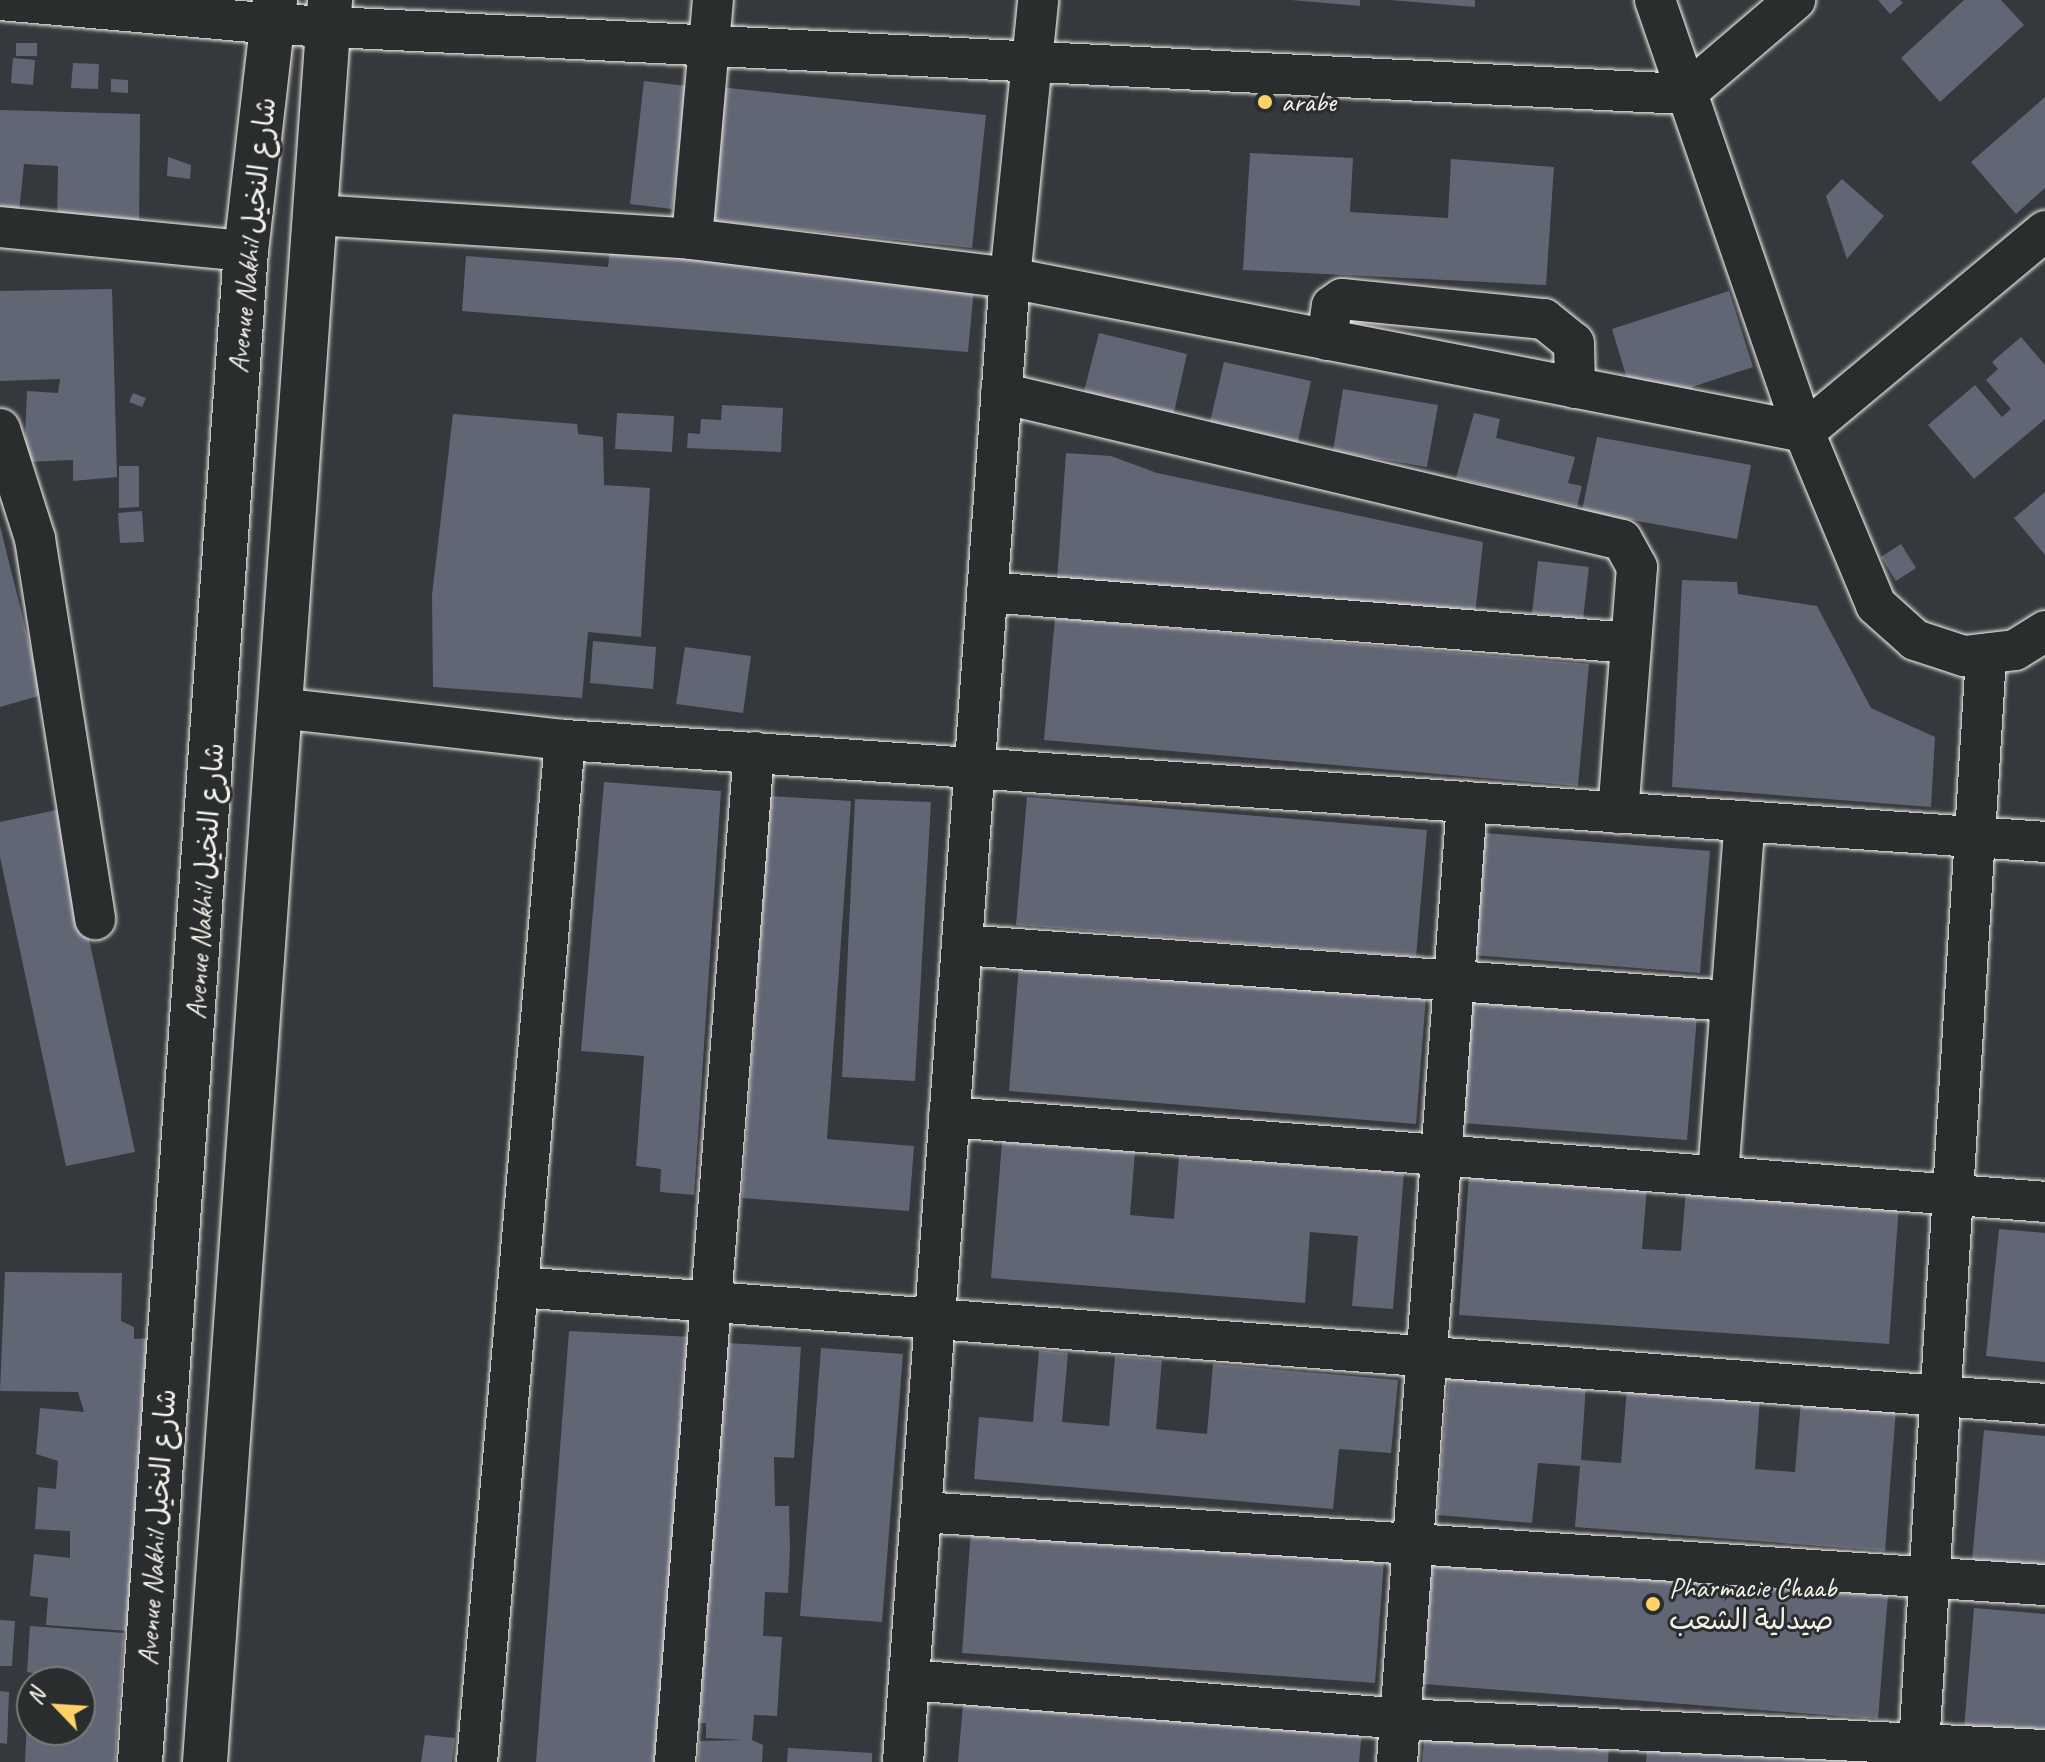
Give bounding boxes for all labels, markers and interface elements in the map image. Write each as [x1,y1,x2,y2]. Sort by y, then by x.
place label: arabe [1281,85,1336,119]
marker: arabe [1256,93,1274,111]
street label: Avenue Nakhil شارع النخيل [221,96,283,374]
street label: Avenue Nakhil شارع النخيل [179,742,231,1020]
street label: Avenue Nakhil شارع النخيل [131,1388,183,1666]
place label: Pharmacie Chaab صيدلية الشعب [1669,1571,1837,1637]
marker: Pharmacie Chaab صيدلية الشعب [1644,1595,1662,1613]
north arrow [16,1666,96,1746]
text: N [20,1685,52,1709]

